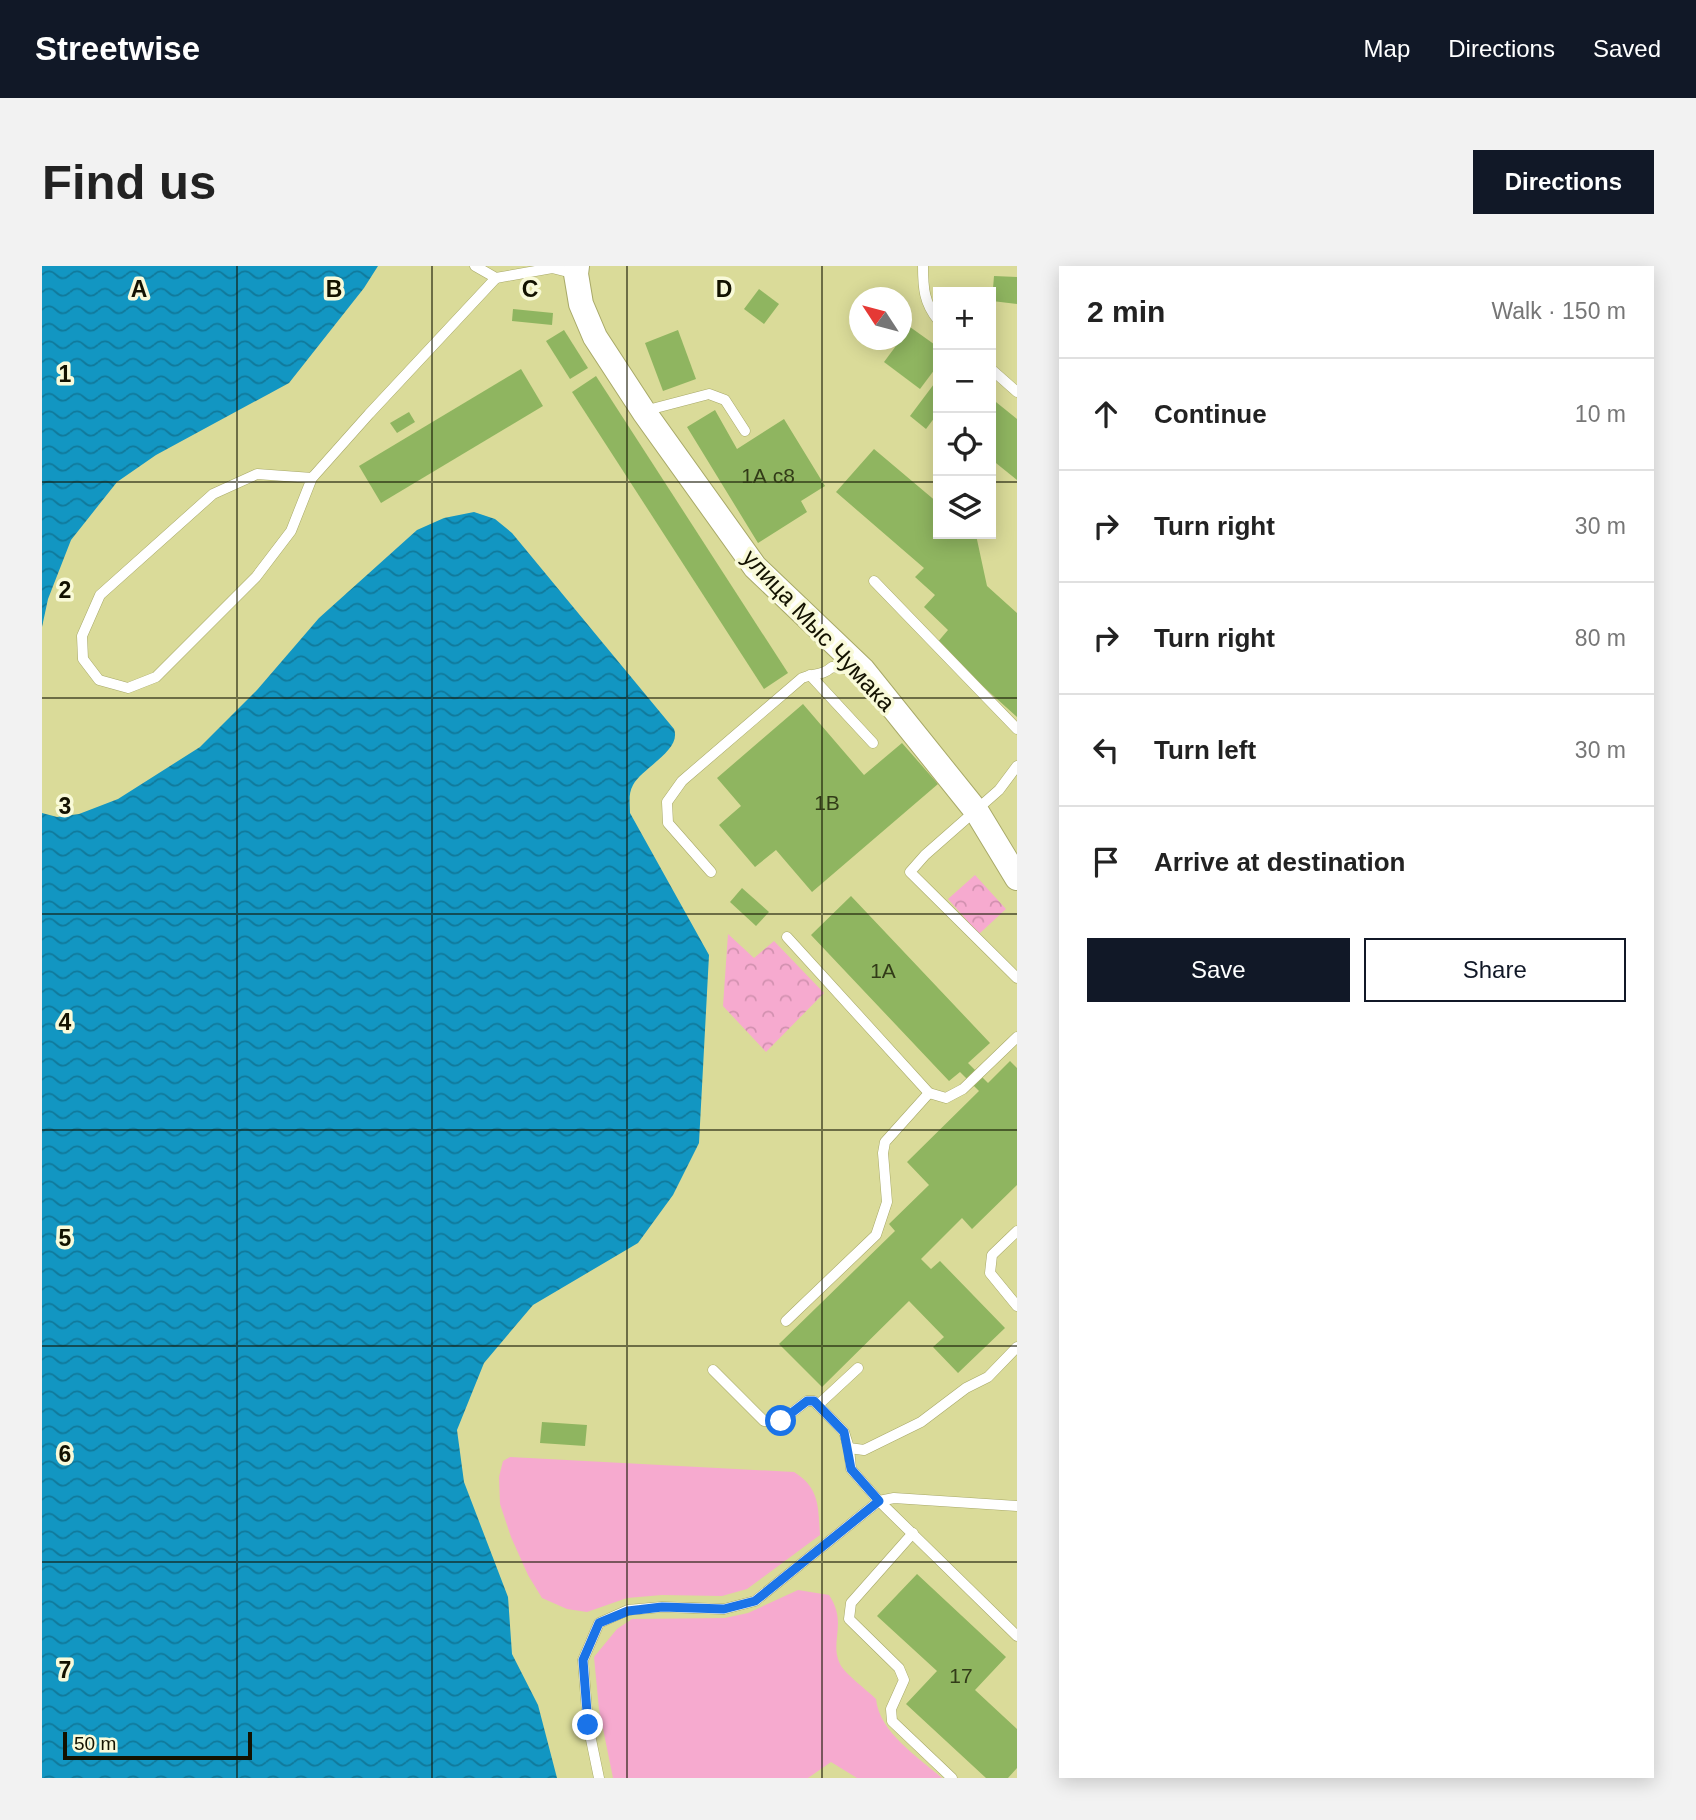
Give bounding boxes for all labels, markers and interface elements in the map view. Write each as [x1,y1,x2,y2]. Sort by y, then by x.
text: Streetwise [35,30,200,67]
text: Map [1364,35,1410,62]
text: Directions [1448,35,1555,62]
text: Saved [1593,35,1661,62]
button: Directions [1473,150,1654,214]
text: Find us [42,155,216,209]
text: A [131,276,147,302]
text: B [326,276,342,302]
text: C [522,276,538,302]
text: D [716,276,732,302]
north arrow [849,287,912,350]
map controls [933,287,996,539]
button: + [933,287,996,350]
text: 2 min [1087,295,1165,328]
text: Walk · 150 m [1491,298,1626,324]
button: − [933,350,996,413]
text: 1 [59,361,72,387]
icon: ahead [1087,395,1125,433]
text: Continue [1154,399,1267,429]
text: 10 m [1575,401,1626,427]
button: locate [933,413,996,476]
house number: 1А с8 [741,464,795,487]
button: layers [933,476,996,539]
icon: right [1087,507,1125,545]
text: Turn right [1154,511,1275,541]
text: 30 m [1575,513,1626,539]
street label: улица Мыс Чумака [737,544,901,717]
text: 2 [59,577,71,603]
icon: right [1087,619,1125,657]
text: Turn right [1154,623,1275,653]
text: 80 m [1575,625,1626,651]
icon: left [1087,731,1125,769]
text: Turn left [1154,735,1256,765]
text: 30 m [1575,737,1626,763]
house number: 1В [814,791,840,814]
text: 3 [59,793,71,819]
icon: arrive [1087,843,1125,881]
text: Arrive at destination [1154,847,1405,877]
button: Save [1087,938,1350,1002]
button: Share [1364,938,1626,1002]
house number: 1А [870,959,896,982]
text: 4 [59,1009,72,1035]
text: 5 [59,1225,72,1251]
route start [765,1405,796,1436]
text: 6 [59,1441,71,1467]
text: 7 [59,1657,71,1683]
house number: 17 [949,1664,973,1687]
route end [572,1709,603,1740]
scale bar [63,1729,252,1761]
text: 50 m [74,1733,116,1754]

